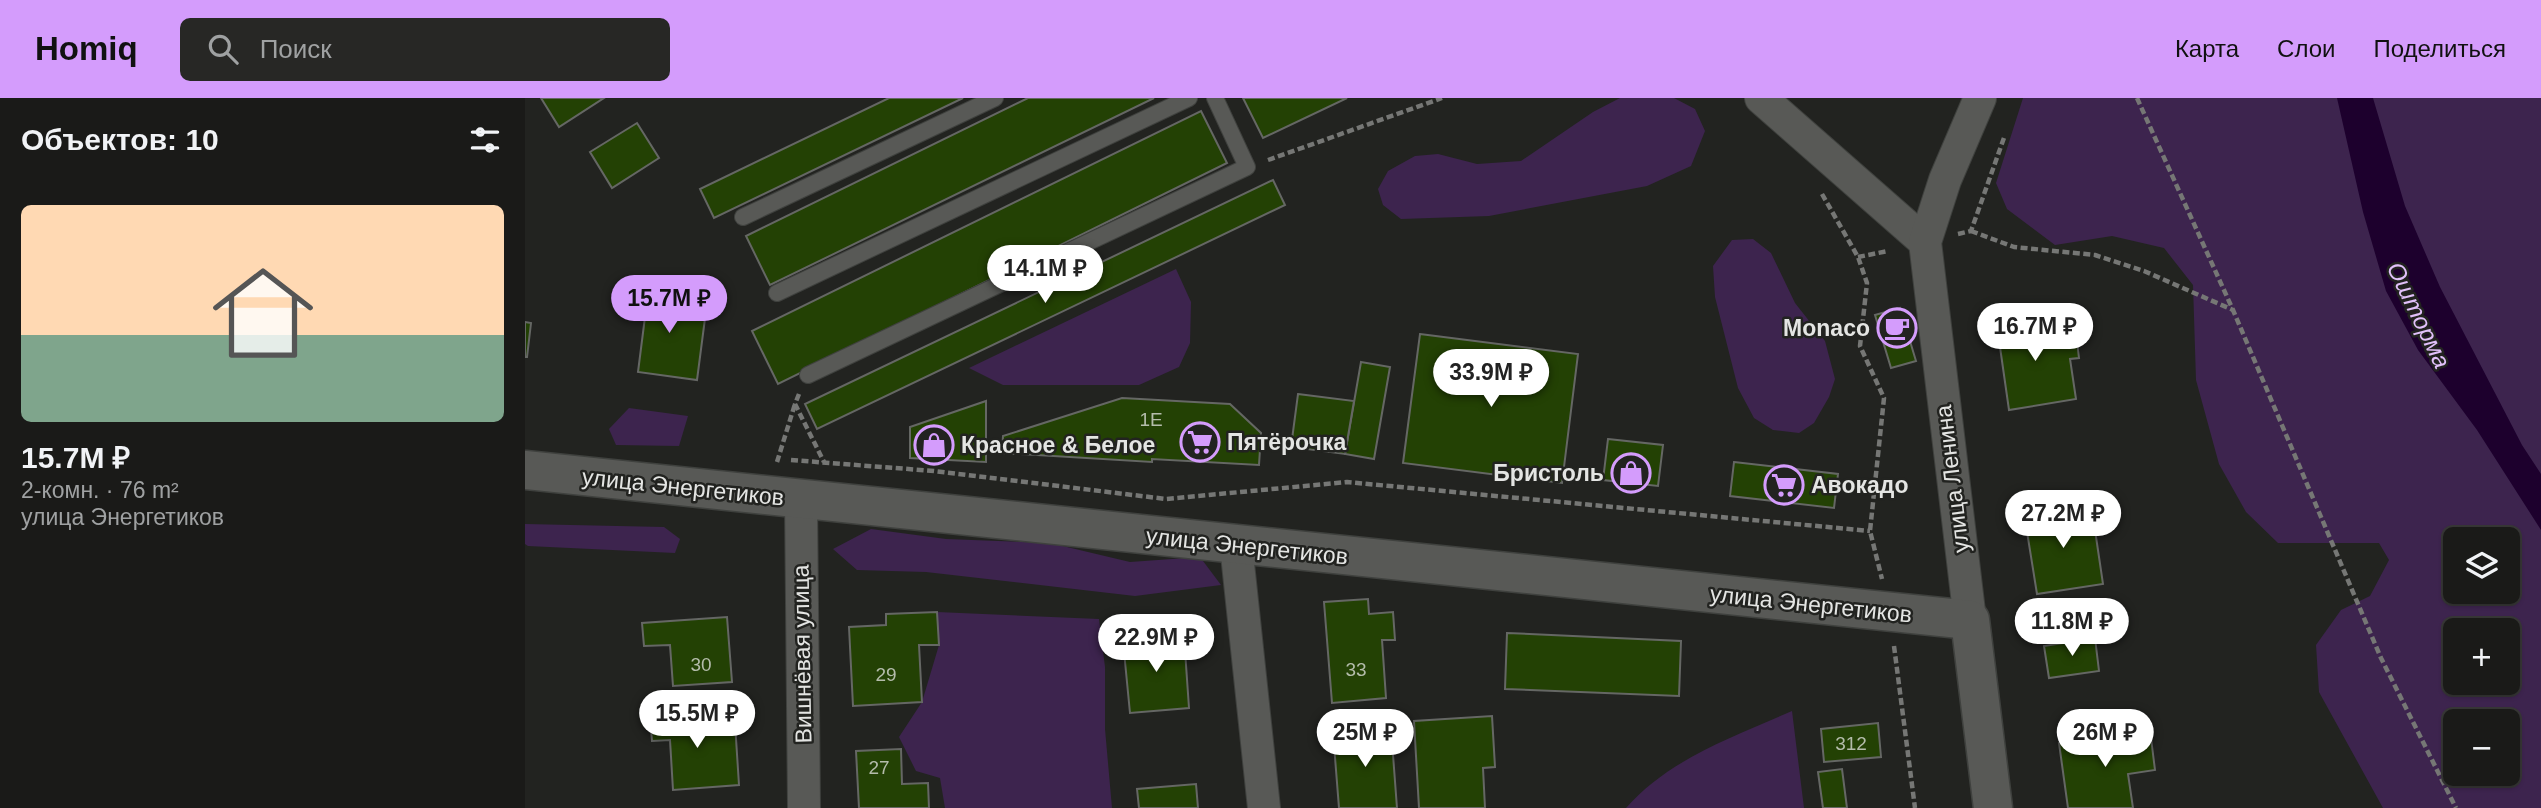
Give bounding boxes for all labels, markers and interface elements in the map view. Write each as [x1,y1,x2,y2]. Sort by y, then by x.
search box [180,18,670,81]
text: Homiq [35,30,138,67]
icon: search [204,30,242,68]
text: Поиск [260,34,332,64]
text: Карта [2175,35,2239,62]
text: Слои [2277,35,2335,62]
text: Поделиться [2373,35,2506,62]
icon: filters [466,121,504,159]
text: Объектов: 10 [21,123,219,156]
pin: 14.1M ₽ [980,246,1110,305]
icon: home [200,250,326,376]
text: 14.1M ₽ [1003,255,1087,281]
water label: Ошторма [2382,258,2456,372]
pin: 15.7M ₽ [604,275,734,335]
text: 15.7M ₽ [627,285,711,311]
pin: 16.7M ₽ [1970,303,2100,363]
cafe icon: Monaco [1876,307,1918,349]
text: 16.7M ₽ [1993,313,2077,339]
place label: Monaco [1783,315,1870,341]
pin: 33.9M ₽ [1426,350,1556,409]
text: 33.9M ₽ [1449,359,1533,385]
street label: улица Ленина [1930,403,1974,554]
house number: 1Е [1139,409,1163,430]
supermarket icon: Пятёрочка [1179,421,1221,463]
shop icon: Красное & Белое [913,424,955,466]
place label: Пятёрочка [1227,429,1346,455]
place label: Красное & Белое [961,432,1155,458]
text: 15.7M ₽ [21,441,130,474]
shop icon: Бристоль [1610,452,1652,494]
place label: Бристоль [1493,460,1604,486]
street label: улица Энергетиков [581,463,785,511]
supermarket icon: Авокадо [1763,464,1805,506]
place label: Авокадо [1811,472,1908,498]
text: 2-комн. · 76 m² [21,477,179,503]
pin: 27.2M ₽ [1998,490,2128,550]
text: 27.2M ₽ [2021,500,2105,526]
text: улица Энергетиков [21,504,224,530]
street label: улица Энергетиков [1145,522,1349,570]
map controls [2443,527,2520,786]
button: layers [2443,527,2520,604]
street label: Вишнёвая улица [787,564,817,744]
street label: улица Энергетиков [1709,580,1913,628]
pin: 11.8M ₽ [2007,598,2137,658]
text: 11.8M ₽ [2031,608,2113,634]
pin: 22.9M ₽ [1091,614,1221,674]
button: + [2443,618,2520,695]
text: 22.9M ₽ [1114,624,1198,650]
house number: 30 [690,654,712,675]
house number: 33 [1345,659,1367,680]
house number: 29 [875,664,897,685]
pin: 15.5M ₽ [632,690,762,750]
text: 15.5M ₽ [655,700,739,726]
button: − [2443,709,2520,786]
pin: 25M ₽ [1316,710,1414,769]
pin: 26M ₽ [2056,710,2154,769]
text: 25M ₽ [1333,719,1397,745]
text: 26M ₽ [2073,719,2137,745]
house number: 312 [1835,733,1867,754]
house number: 27 [868,757,890,778]

